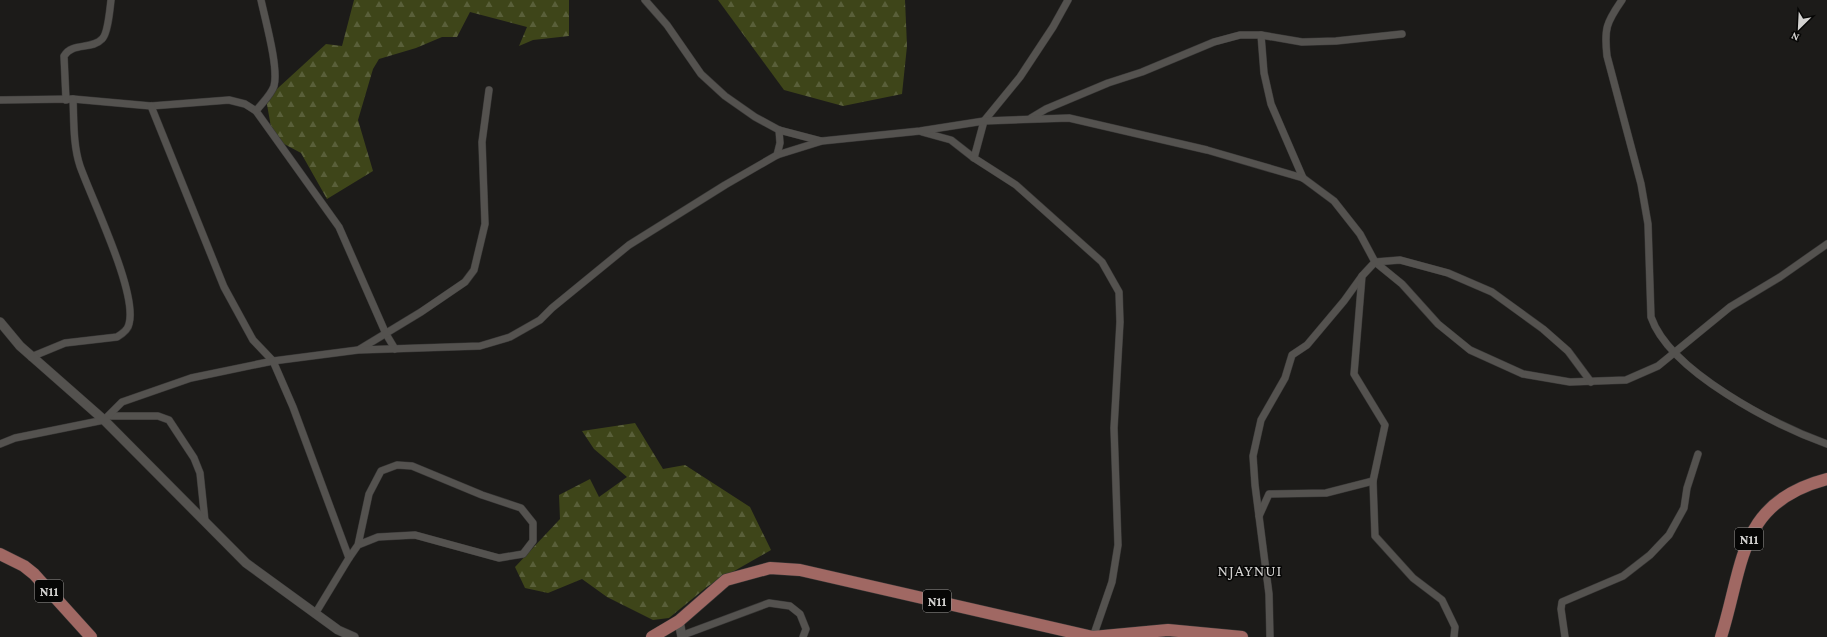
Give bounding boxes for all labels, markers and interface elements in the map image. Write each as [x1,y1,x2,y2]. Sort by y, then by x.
north arrow [1779,8,1819,48]
text: N [1789,30,1801,44]
road number: N11 [1735,528,1763,550]
district label: NJAYNUI [1218,562,1282,580]
road number: N11 [35,580,63,602]
road number: N11 [923,590,951,612]

